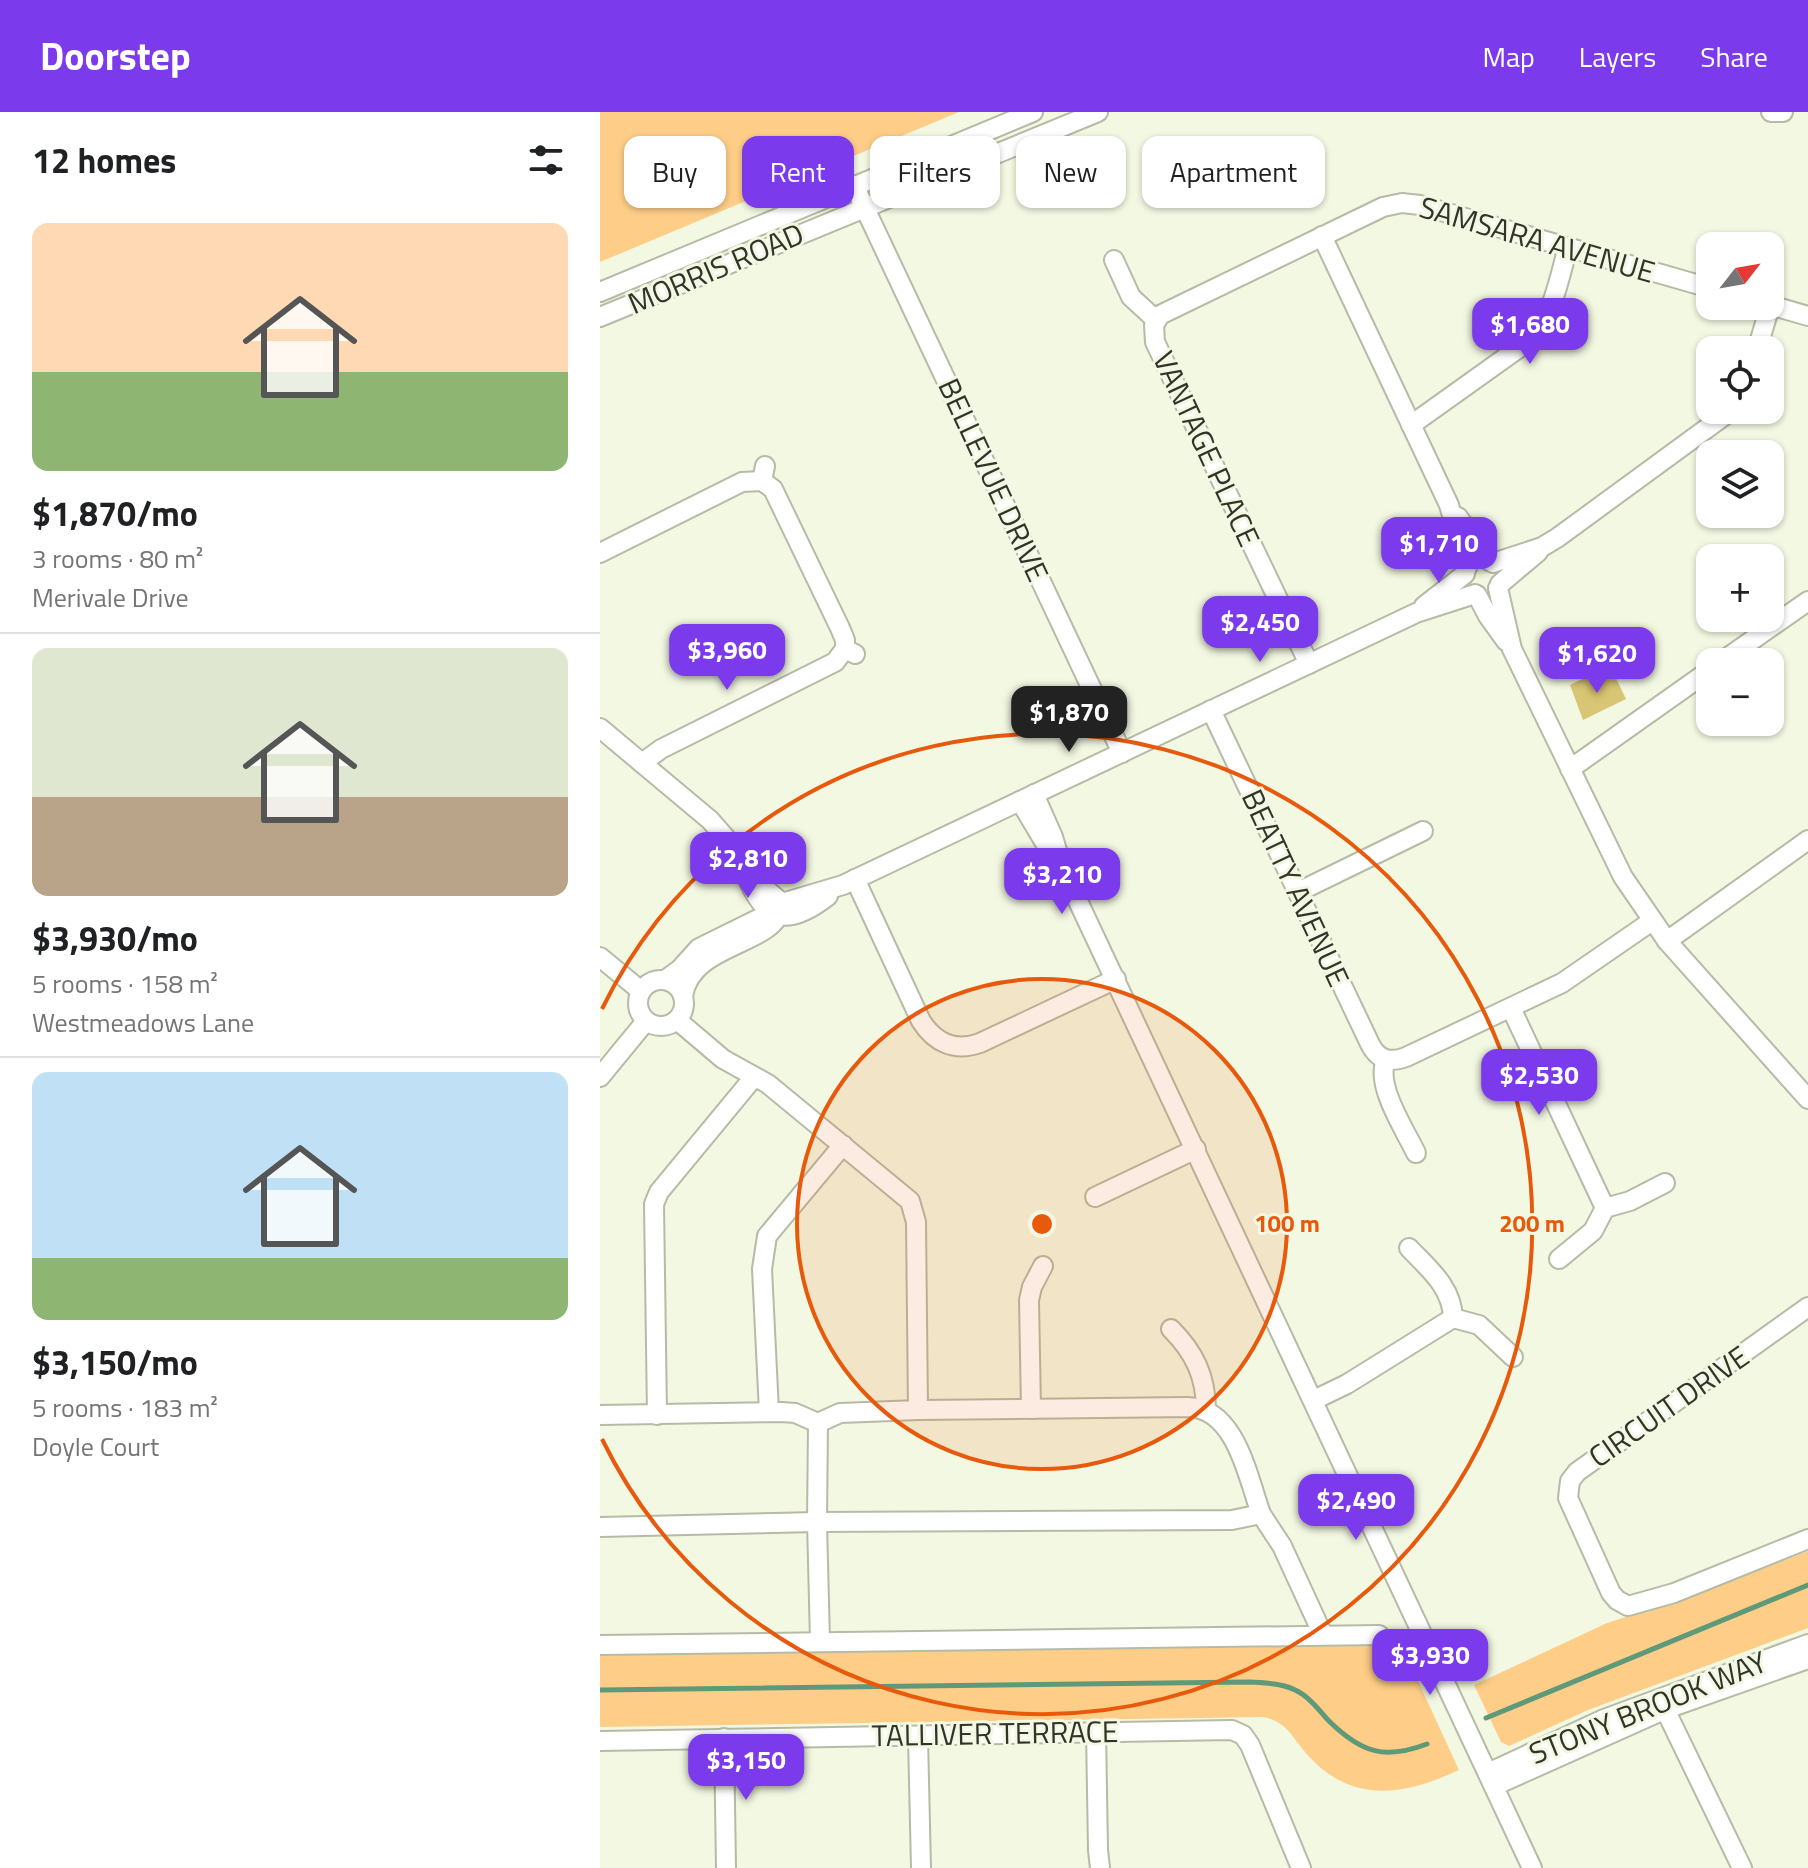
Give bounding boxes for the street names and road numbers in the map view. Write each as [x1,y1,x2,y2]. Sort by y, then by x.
street label: SAMSARA AVENUE [1414,183,1660,295]
street label: MORRIS ROAD [620,210,811,326]
street label: VANTAGE PLACE [1141,343,1272,554]
street label: BELLEVUE DRIVE [927,370,1061,589]
street label: BEATTY AVENUE [1230,781,1362,994]
street label: CIRCUIT DRIVE [1579,1334,1758,1479]
street label: STONY BROOK WAY [1522,1638,1774,1776]
street label: TALLIVER TERRACE [871,1708,1119,1758]

